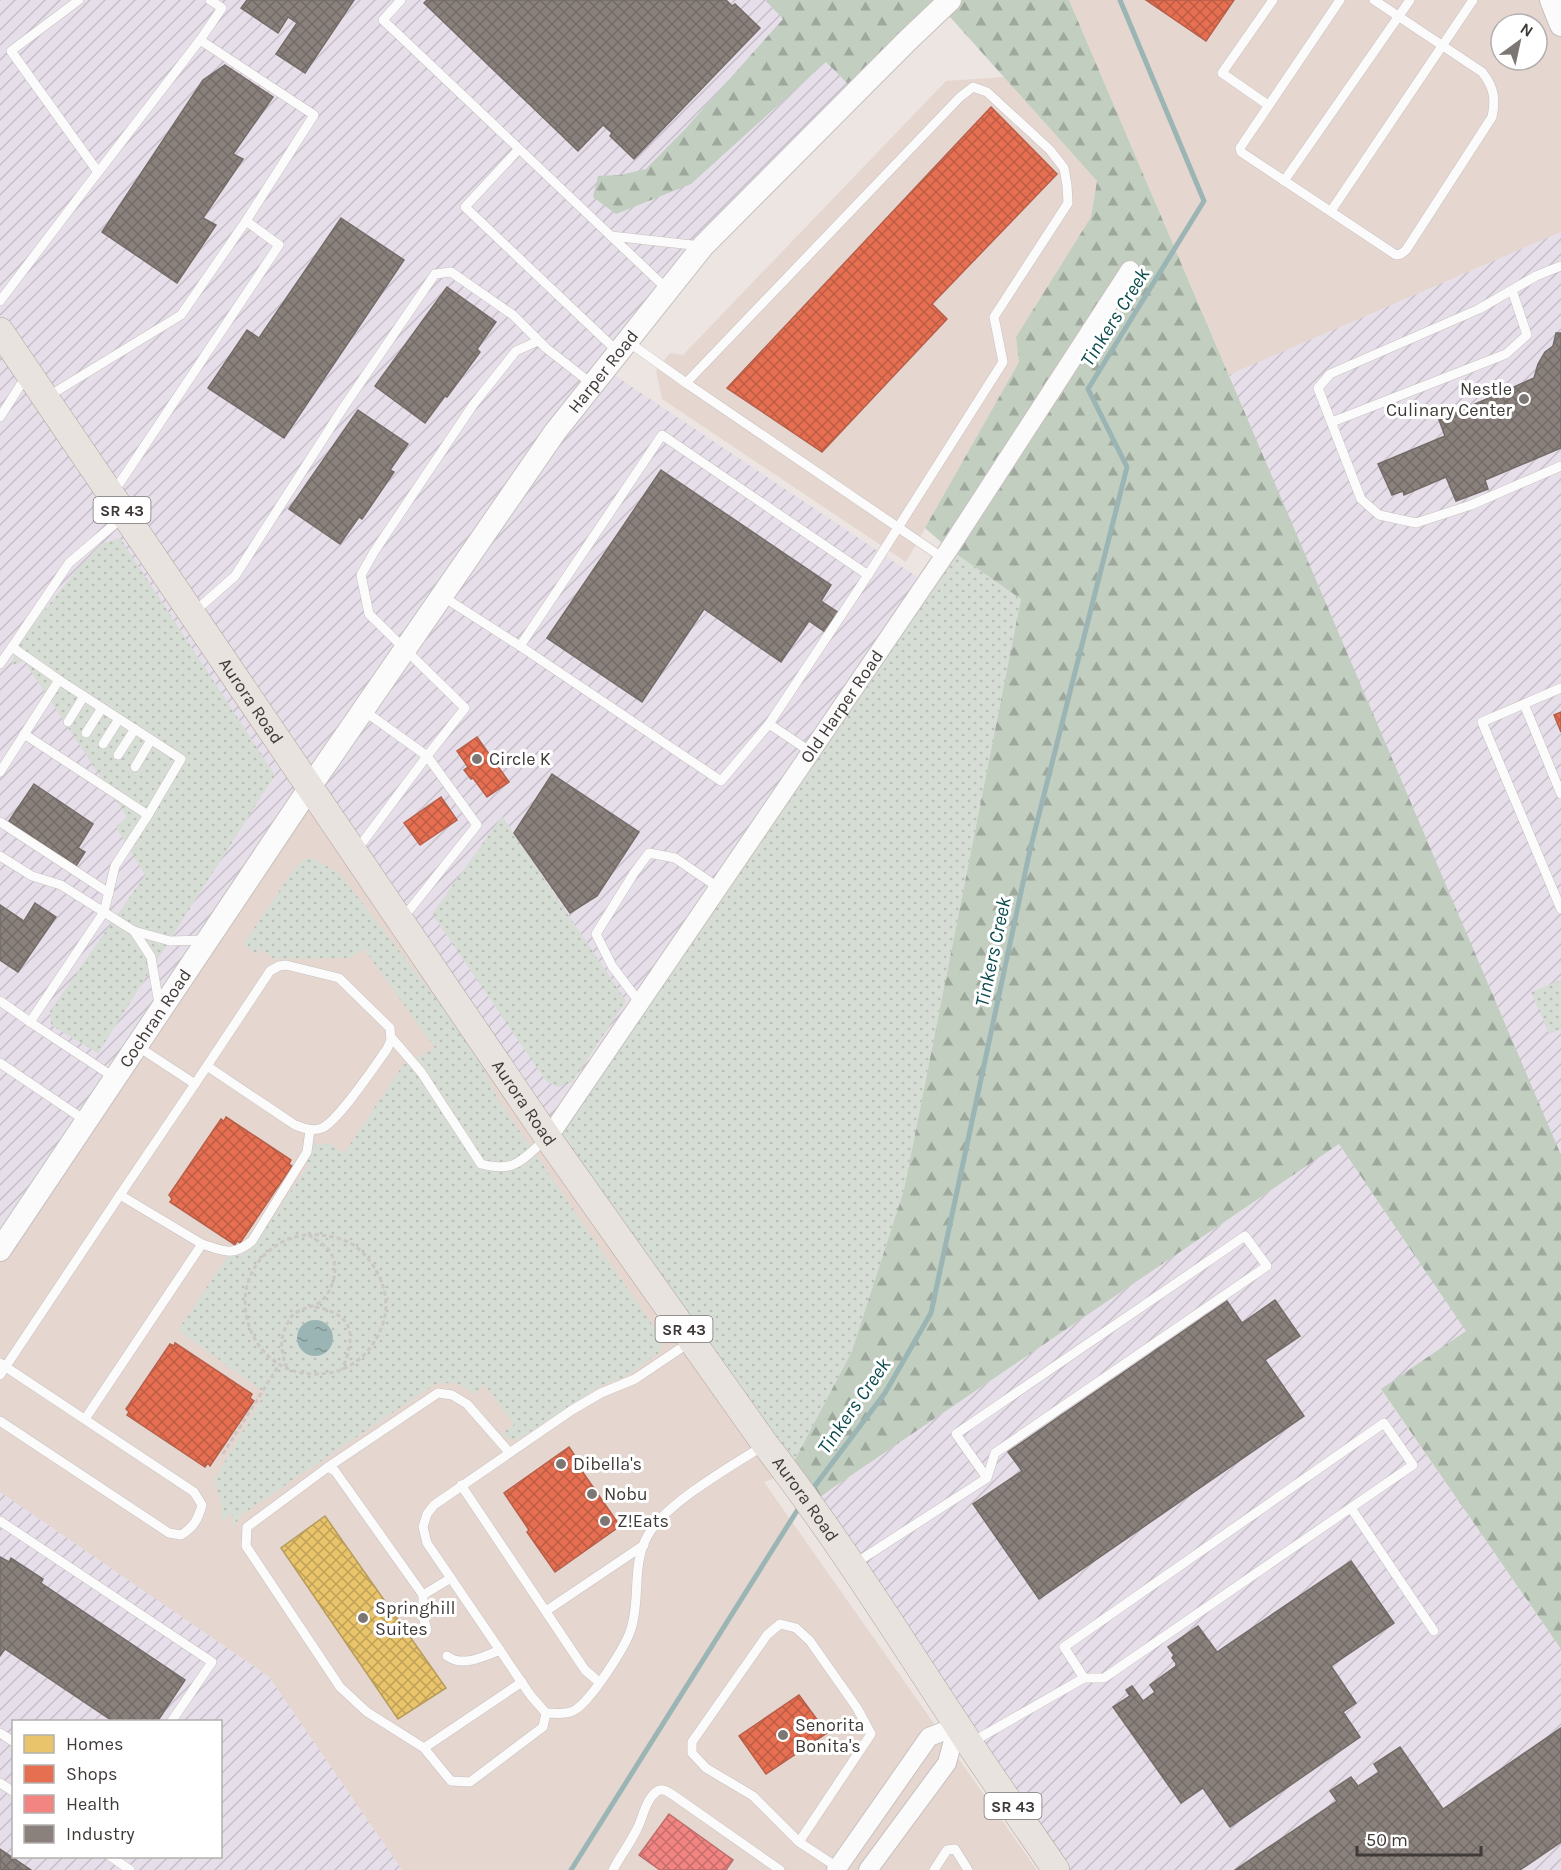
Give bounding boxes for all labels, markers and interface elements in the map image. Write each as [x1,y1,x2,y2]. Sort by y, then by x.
north arrow [1489,12,1549,72]
text: N [1517,19,1537,41]
water label: Tinkers Creek [1076,263,1155,371]
street label: Harper Road [563,325,643,418]
place label: Nestle Culinary Center [1386,378,1512,421]
marker: Nestle Culinary Center [1517,392,1531,406]
road number: SR 43 [94,497,150,523]
street label: Old Harper Road [795,646,888,767]
street label: Aurora Road [214,653,288,748]
place label: Circle K [489,748,551,770]
marker: Circle K [470,752,484,766]
water label: Tinkers Creek [970,894,1016,1009]
street label: Cochran Road [114,965,196,1072]
street label: Aurora Road [487,1055,561,1150]
road number: SR 43 [656,1316,712,1342]
water label: Tinkers Creek [812,1353,896,1458]
street label: Aurora Road [767,1452,844,1546]
place label: Dibella's [573,1453,642,1475]
marker: Dibella's [554,1457,568,1471]
place label: Nobu [604,1483,648,1505]
marker: Nobu [585,1487,599,1501]
place label: Z!Eats [617,1510,669,1532]
marker: Z!Eats [598,1514,612,1528]
place label: Springhill Suites [375,1597,456,1640]
marker: Springhill Suites [356,1611,370,1625]
place label: Senorita Bonita's [795,1714,864,1757]
legend [12,1720,222,1858]
marker: Senorita Bonita's [776,1728,790,1742]
text: Homes [66,1733,123,1755]
text: Shops [66,1763,118,1785]
text: Health [66,1793,120,1815]
road number: SR 43 [984,1793,1042,1819]
scale bar [1357,1819,1482,1857]
text: Industry [66,1823,135,1845]
text: 50 m [1366,1829,1408,1851]

